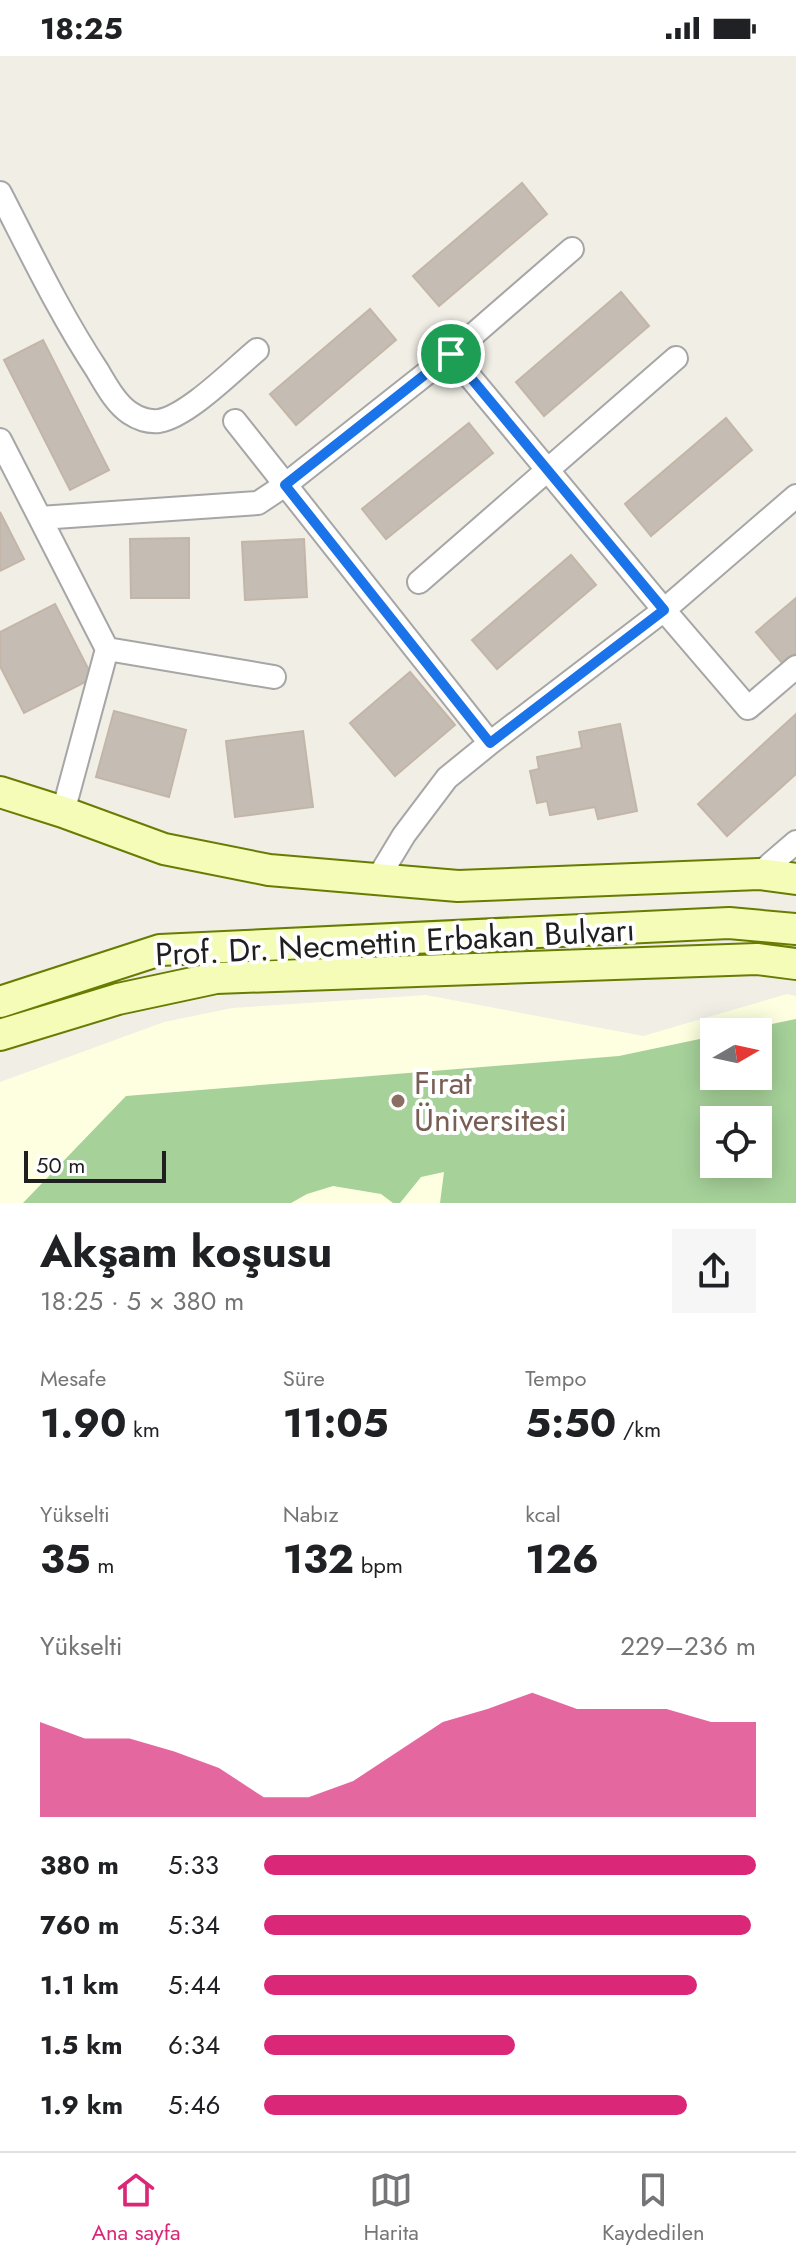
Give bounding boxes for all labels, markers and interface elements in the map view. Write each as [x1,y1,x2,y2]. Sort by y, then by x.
text: 18:25 [40,7,123,50]
pin [417,320,485,388]
icon: arrive [429,332,473,376]
street label: Prof. Dr. Necmettin Erbakan Bulvarı [154,906,636,978]
north arrow [700,1018,772,1090]
map controls [700,1018,772,1178]
place label: Fırat Üniversitesi [414,1060,567,1143]
marker: Fırat Üniversitesi [389,1092,407,1110]
button: locate [700,1106,772,1178]
scale bar [24,1147,166,1183]
text: 50 m [36,1149,85,1181]
text: Akşam koşusu [40,1220,332,1284]
button: share [672,1229,756,1313]
text: 18:25 · 5 × 380 m [40,1282,244,1320]
text: Mesafe [40,1362,106,1394]
text: Süre [283,1362,325,1394]
text: Tempo [525,1362,586,1394]
text: 1.90 [40,1394,126,1452]
text: 11:05 [283,1394,389,1452]
text: 5:50 [525,1394,616,1452]
text: km [126,1413,160,1445]
text: /km [616,1413,661,1445]
text: Yükselti [40,1498,110,1530]
text: Nabız [283,1498,339,1530]
text: kcal [525,1498,561,1530]
text: 35 [40,1530,91,1588]
text: 132 [283,1530,354,1588]
text: 126 [525,1530,599,1588]
text: m [91,1549,114,1581]
text: bpm [354,1549,403,1581]
text: Yükselti [40,1627,123,1665]
text: 229–236 m [620,1627,756,1665]
text: 380 m [40,1846,119,1884]
text: 5:33 [168,1846,219,1884]
text: 760 m [40,1906,119,1944]
text: 5:34 [168,1906,220,1944]
text: 1.1 km [40,1966,119,2004]
text: 5:44 [168,1966,221,2004]
text: 1.5 km [40,2026,123,2064]
text: 6:34 [168,2026,220,2064]
text: 1.9 km [40,2086,123,2124]
text: 5:46 [168,2086,221,2124]
tab: Ana sayfa [91,2168,181,2248]
tab: Harita [364,2168,419,2248]
tab: Kaydedilen [602,2168,705,2248]

